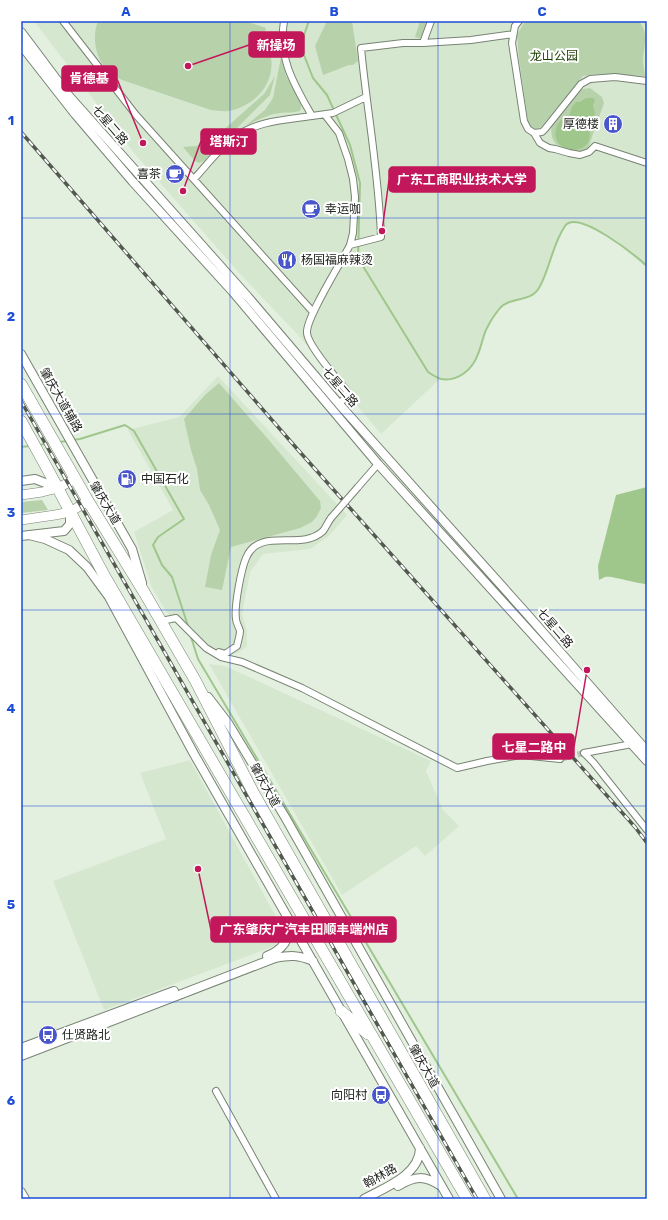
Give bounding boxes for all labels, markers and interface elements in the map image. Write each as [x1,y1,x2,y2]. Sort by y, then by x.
text: A [121,4,131,19]
text: B [329,4,339,19]
text: C [537,4,547,19]
callout: 新操场 [249,32,304,57]
text: 新操场 [256,38,296,53]
park label: 龙山公园 [530,49,578,63]
callout: 肯德基 [62,66,117,91]
text: 肯德基 [69,71,109,86]
street label: 七星二路 [89,102,131,148]
text: 1 [8,113,14,128]
building icon: 厚德楼 [602,113,624,135]
place label: 厚德楼 [563,117,599,131]
callout: 塔斯汀 [201,129,256,154]
text: 塔斯汀 [209,134,249,149]
cafe icon: 喜茶 [164,163,186,185]
place label: 喜茶 [137,167,161,181]
callout: 广东工商职业技术大学 [389,167,535,192]
text: 广东工商职业技术大学 [397,172,527,187]
cafe icon: 幸运咖 [300,198,322,220]
place label: 幸运咖 [325,202,361,216]
restaurant icon: 杨国福麻辣烫 [276,249,298,271]
place label: 杨国福麻辣烫 [301,253,373,267]
text: 2 [7,309,15,324]
street label: 七星二路 [319,364,361,410]
street label: 肇庆大道辅路 [37,365,85,435]
fuel station icon: 中国石化 [116,468,138,490]
place label: 中国石化 [141,472,189,486]
street label: 肇庆大道 [87,479,123,527]
text: 3 [7,505,16,520]
street label: 七星二路 [534,605,576,651]
text: 4 [7,701,16,716]
callout: 七星二路中 [493,734,574,759]
text: 七星二路中 [501,740,567,755]
street label: 肇庆大道 [247,761,283,809]
text: 5 [7,897,15,912]
callout: 广东肇庆广汽丰田顺丰端州店 [211,917,396,942]
text: 广东肇庆广汽丰田顺丰端州店 [219,922,389,937]
bus stop icon: 仕贤路北 [37,1024,59,1046]
place label: 仕贤路北 [62,1028,110,1042]
street label: 肇庆大道 [406,1042,442,1090]
bus stop icon: 向阳村 [370,1084,392,1106]
place label: 向阳村 [331,1088,368,1102]
text: 6 [7,1093,16,1108]
street label: 翰林路 [361,1161,399,1191]

